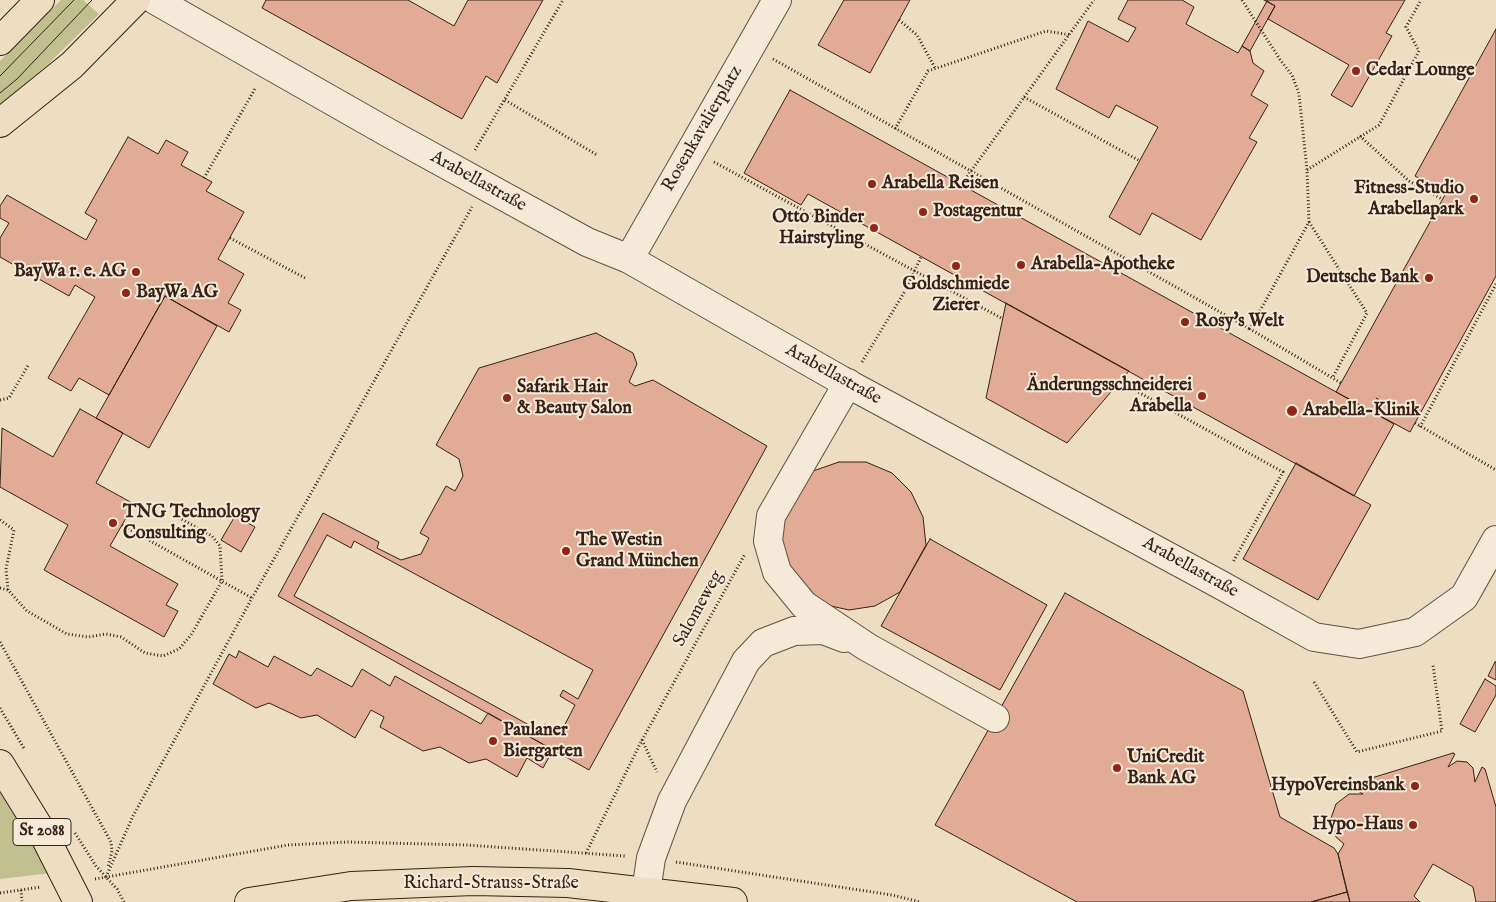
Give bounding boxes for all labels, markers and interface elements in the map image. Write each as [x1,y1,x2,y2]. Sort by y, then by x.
place label: Cedar Lounge [1366,60,1475,82]
street label: Rosenkavalierplatz [658,62,748,196]
marker: Cedar Lounge [1350,65,1362,77]
street label: Arabellastraße [426,147,530,217]
place label: Arabella Reisen [882,173,999,195]
marker: Arabella Reisen [866,178,878,190]
place label: Fitness-Studio Arabellapark [1354,178,1464,220]
marker: Fitness-Studio Arabellapark [1468,193,1480,205]
place label: Postagentur [933,201,1023,223]
marker: Postagentur [917,206,929,218]
place label: Otto Binder Hairstyling [772,207,864,250]
marker: Otto Binder Hairstyling [868,222,880,234]
place label: Arabella-Apotheke [1031,254,1175,276]
marker: Arabella-Apotheke [1015,259,1027,271]
marker: Goldschmiede Zierer [950,260,962,272]
place label: BayWa r. e. AG [14,261,126,283]
marker: BayWa r. e. AG [130,266,142,278]
place label: Deutsche Bank [1306,267,1419,289]
marker: Deutsche Bank [1423,272,1435,284]
place label: Goldschmiede Zierer [903,274,1009,316]
place label: BayWa AG [136,282,218,304]
marker: BayWa AG [120,287,132,299]
place label: Rosy's Welt [1195,311,1284,333]
marker: Rosy's Welt [1179,316,1191,328]
street label: Arabellastraße [781,340,885,410]
place label: Änderungsschneiderei Arabella [1027,375,1192,418]
place label: Safarik Hair & Beauty Salon [517,377,632,419]
marker: Änderungsschneiderei Arabella [1196,390,1208,402]
marker: Safarik Hair & Beauty Salon [501,392,513,404]
place label: Arabella-Klinik [1303,400,1420,422]
marker: Arabella-Klinik [1285,404,1299,418]
place label: TNG Technology Consulting [123,502,260,544]
marker: TNG Technology Consulting [107,517,119,529]
place label: The Westin Grand München [576,530,699,572]
street label: Arabellastraße [1138,533,1242,603]
marker: The Westin Grand München [560,545,572,557]
street label: Salomeweg [669,567,729,651]
place label: Paulaner Biergarten [503,720,583,762]
marker: Paulaner Biergarten [487,735,499,747]
place label: UniCredit Bank AG [1127,747,1204,790]
marker: UniCredit Bank AG [1111,762,1123,774]
place label: HypoVereinsbank [1271,775,1405,797]
marker: HypoVereinsbank [1409,780,1421,792]
place label: Hypo-Haus [1312,814,1403,836]
road number: St 2088 [13,819,71,846]
marker: Hypo-Haus [1407,819,1419,831]
street label: Richard-Strauss-Straße [403,873,579,895]

